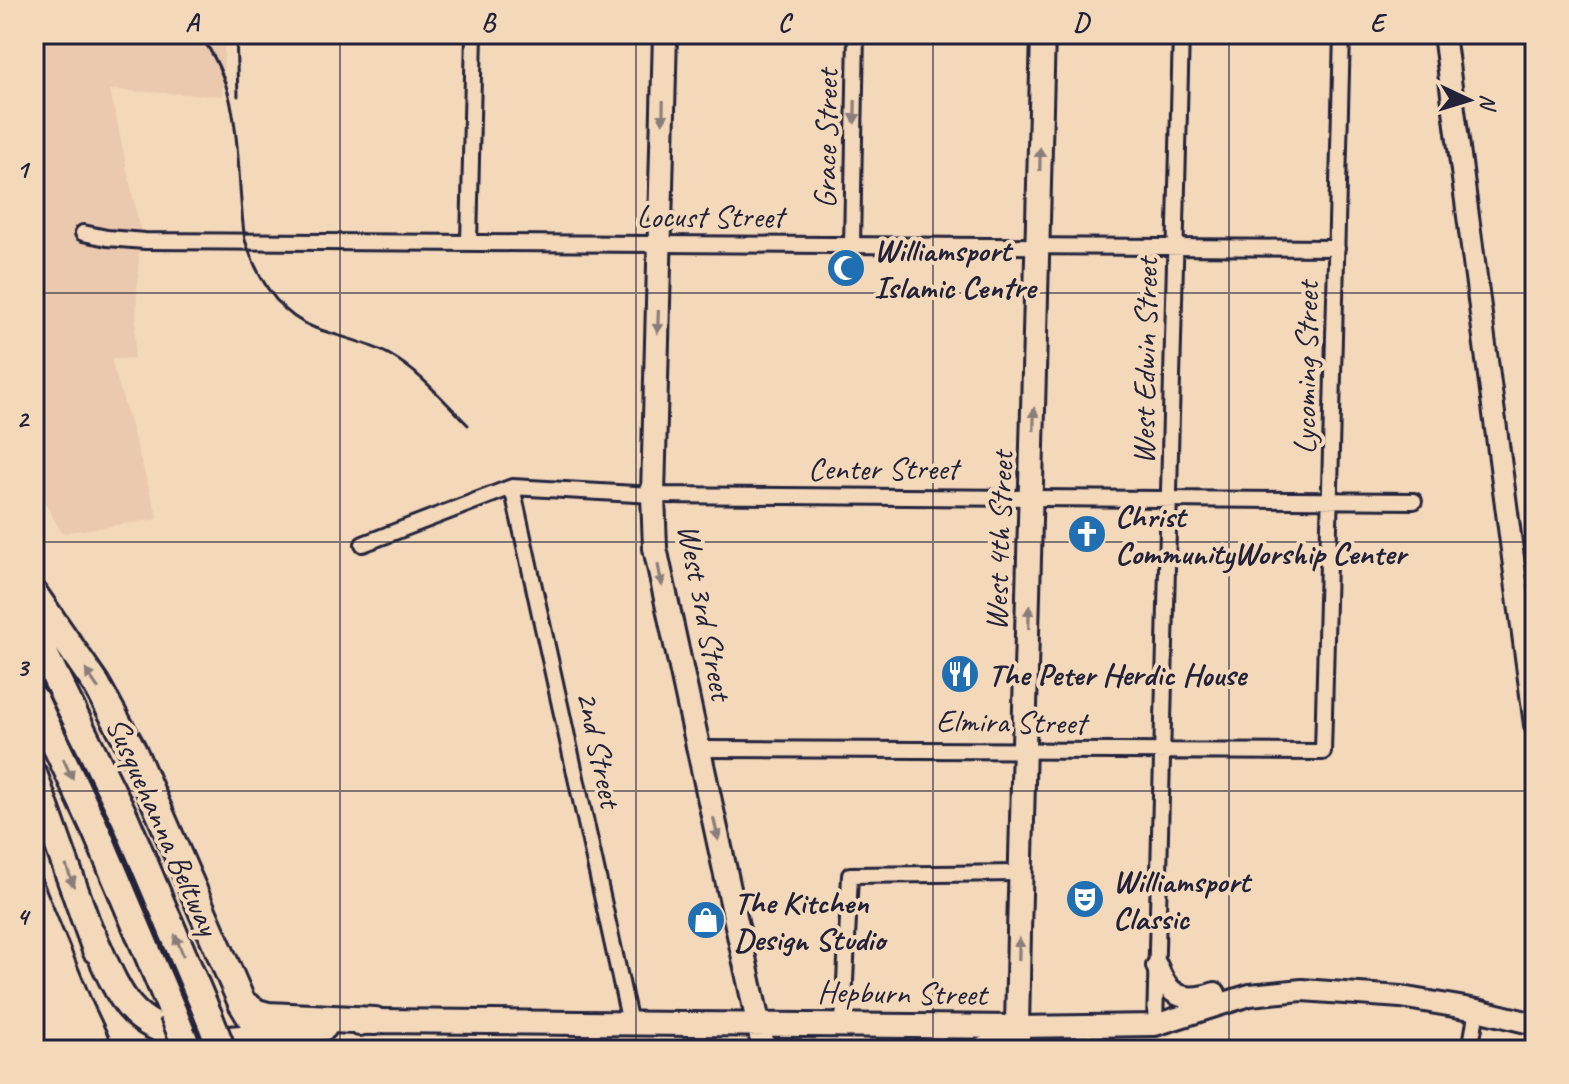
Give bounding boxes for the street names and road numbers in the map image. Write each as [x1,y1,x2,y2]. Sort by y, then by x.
street label: Grace Street [804,66,848,209]
street label: Locust Street [636,196,788,237]
street label: West Edwin Street [1123,254,1167,465]
street label: Lycoming Street [1284,278,1328,455]
street label: West 4th Street [975,447,1023,631]
street label: Center Street [808,448,962,489]
street label: West 3rd Street [668,521,743,707]
street label: 2nd Street [567,687,632,814]
street label: Elmira Street [936,700,1091,744]
street label: Susquehanna Beltway [97,711,231,944]
street label: Hepburn Street [817,971,990,1015]

